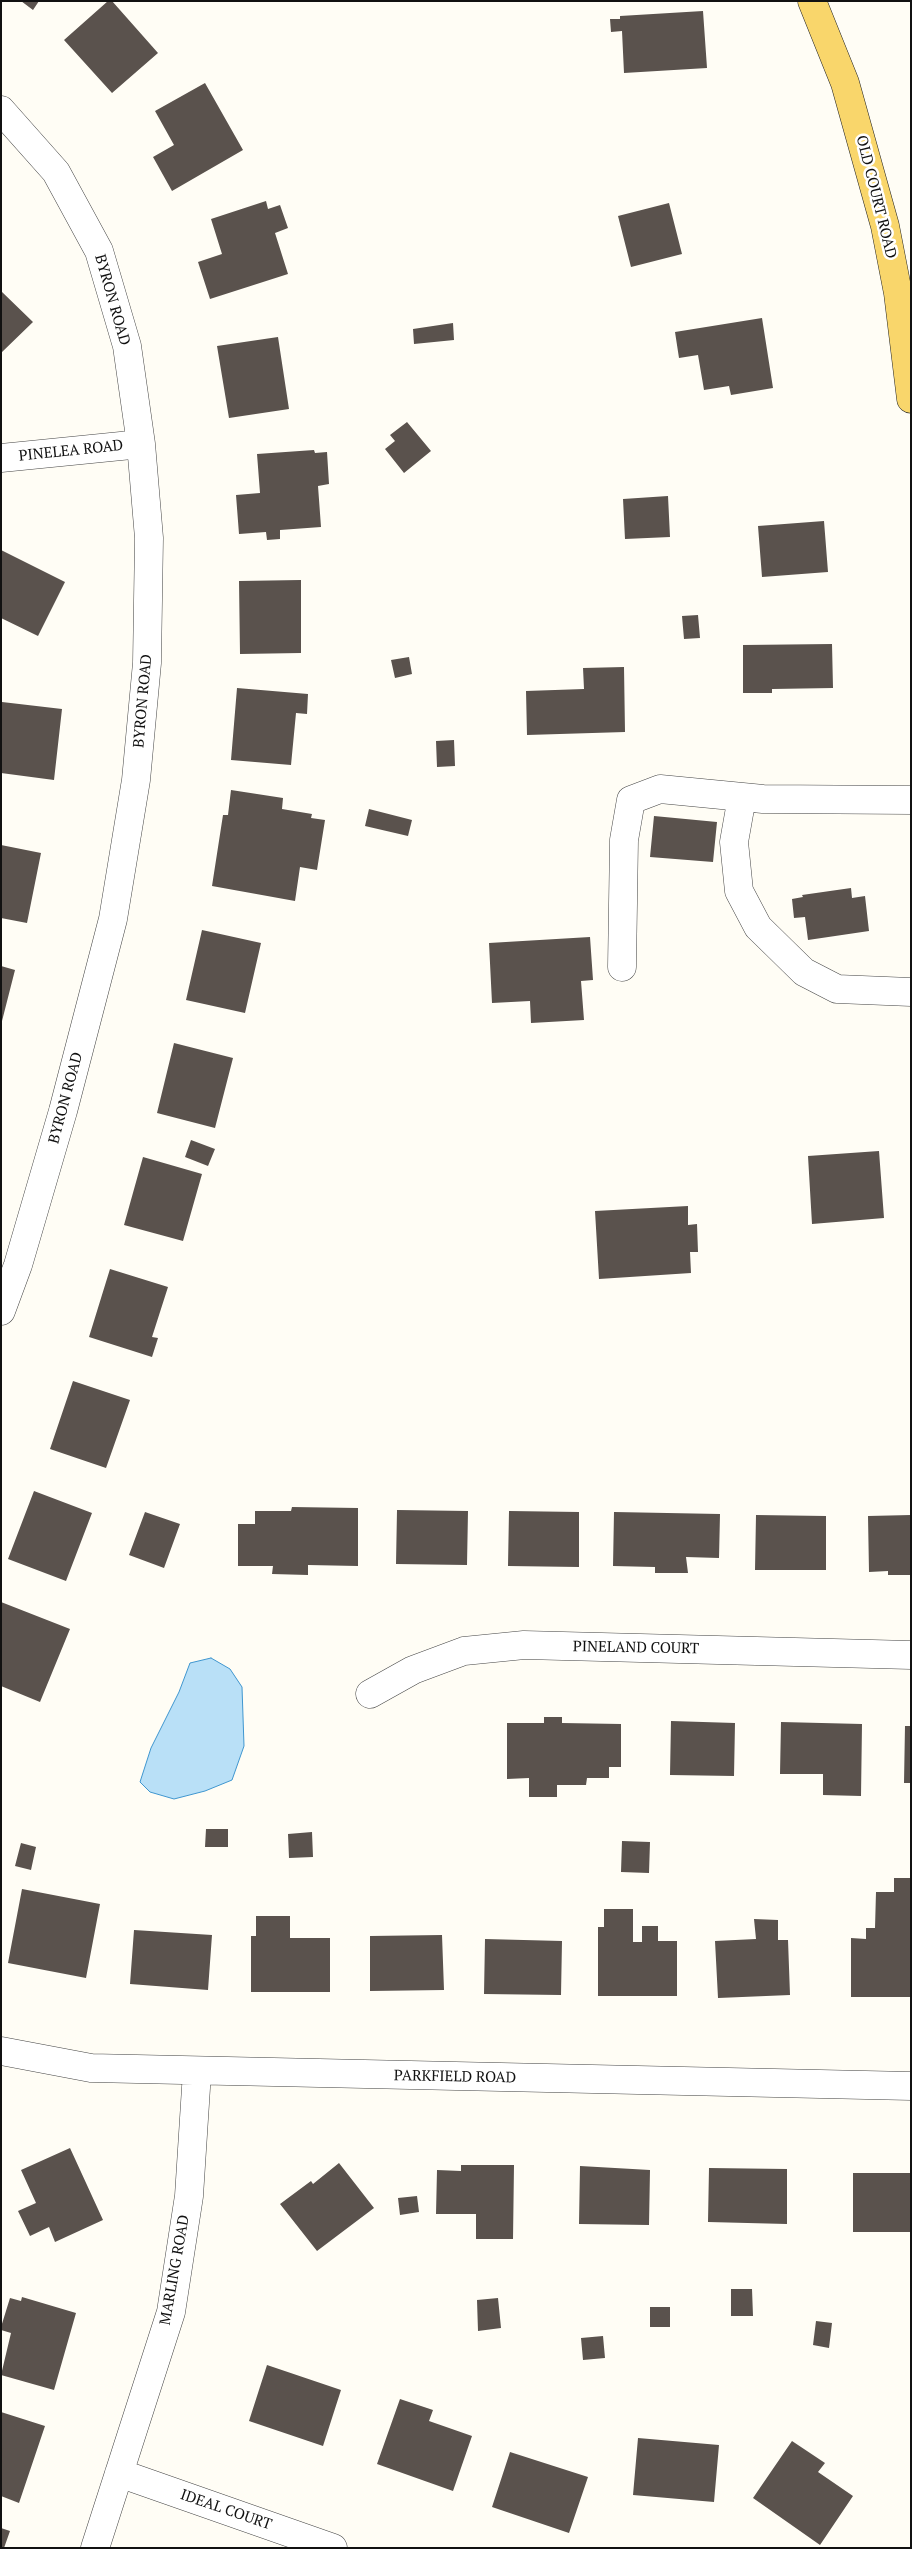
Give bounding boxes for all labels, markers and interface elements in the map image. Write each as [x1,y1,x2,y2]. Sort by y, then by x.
street label: OLD COURT ROAD [852,134,900,260]
street label: BYRON ROAD [90,252,134,348]
street label: PINELEA ROAD [18,437,124,465]
street label: BYRON ROAD [130,653,156,749]
street label: BYRON ROAD [45,1050,87,1146]
street label: PINELAND COURT [573,1638,699,1658]
street label: PARKFIELD ROAD [394,2067,516,2087]
street label: MARLING ROAD [156,2214,194,2326]
street label: IDEAL COURT [178,2486,274,2534]

